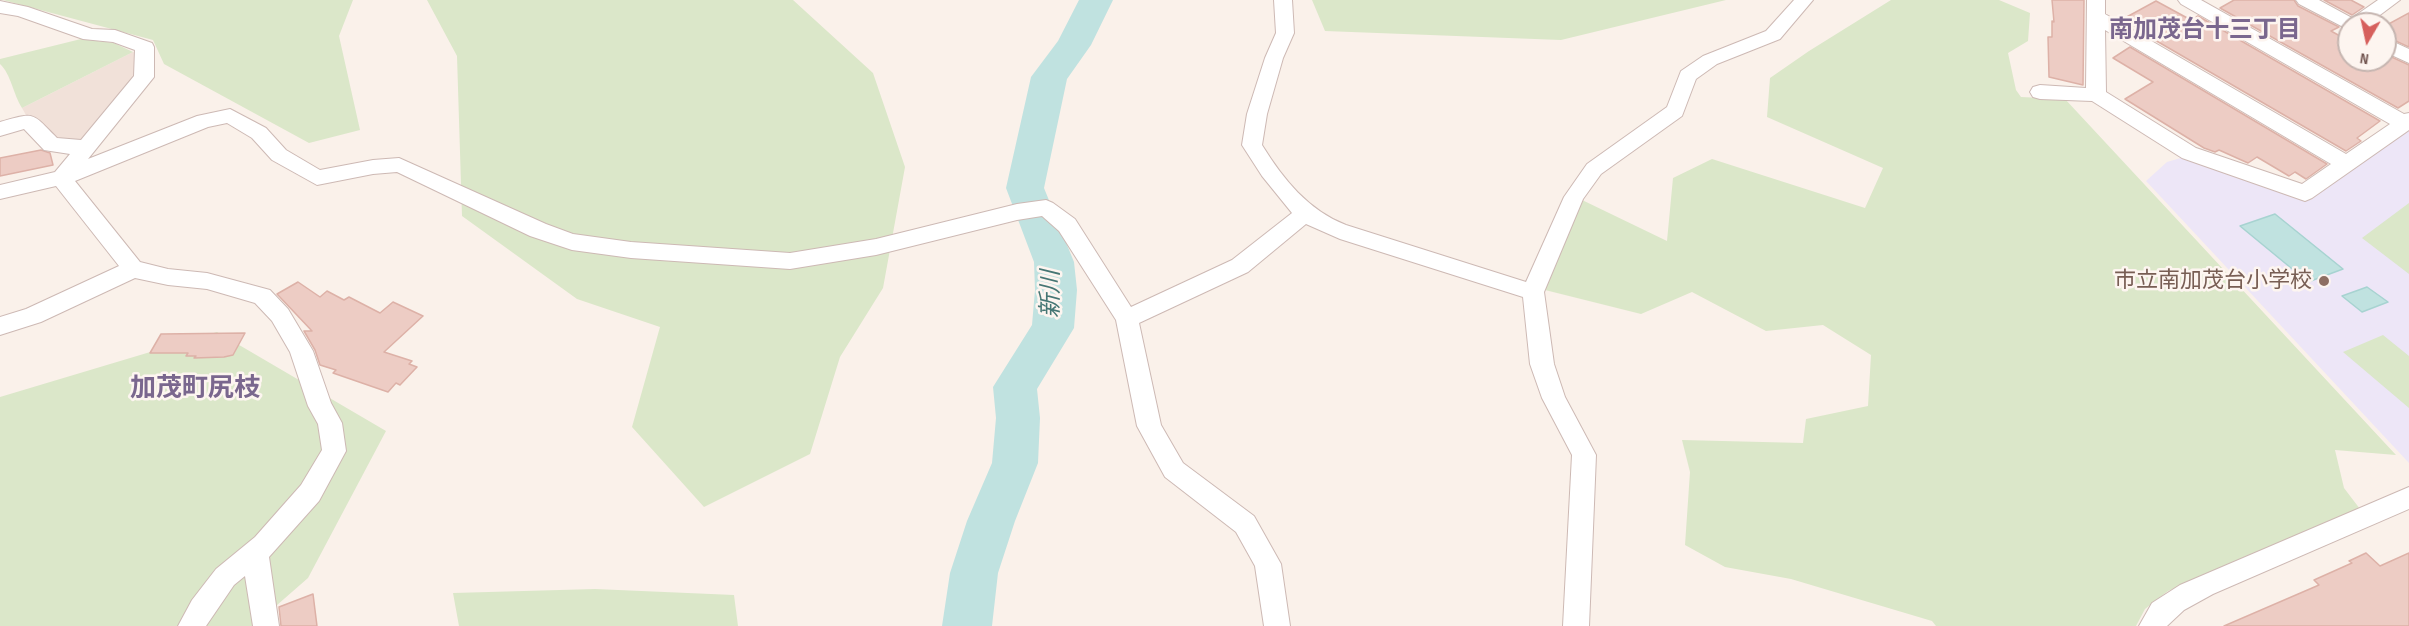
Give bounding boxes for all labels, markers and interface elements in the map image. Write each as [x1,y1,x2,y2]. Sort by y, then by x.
north arrow [2337,12,2397,72]
district label: 南加茂台十三丁目 [2109,17,2301,45]
text: N [2359,48,2370,68]
place label: 市立南加茂台小学校 [2114,268,2312,294]
water label: 新川 [1038,270,1066,318]
marker: 市立南加茂台小学校 [2317,274,2331,288]
district label: 加茂町尻枝 [130,373,260,405]

